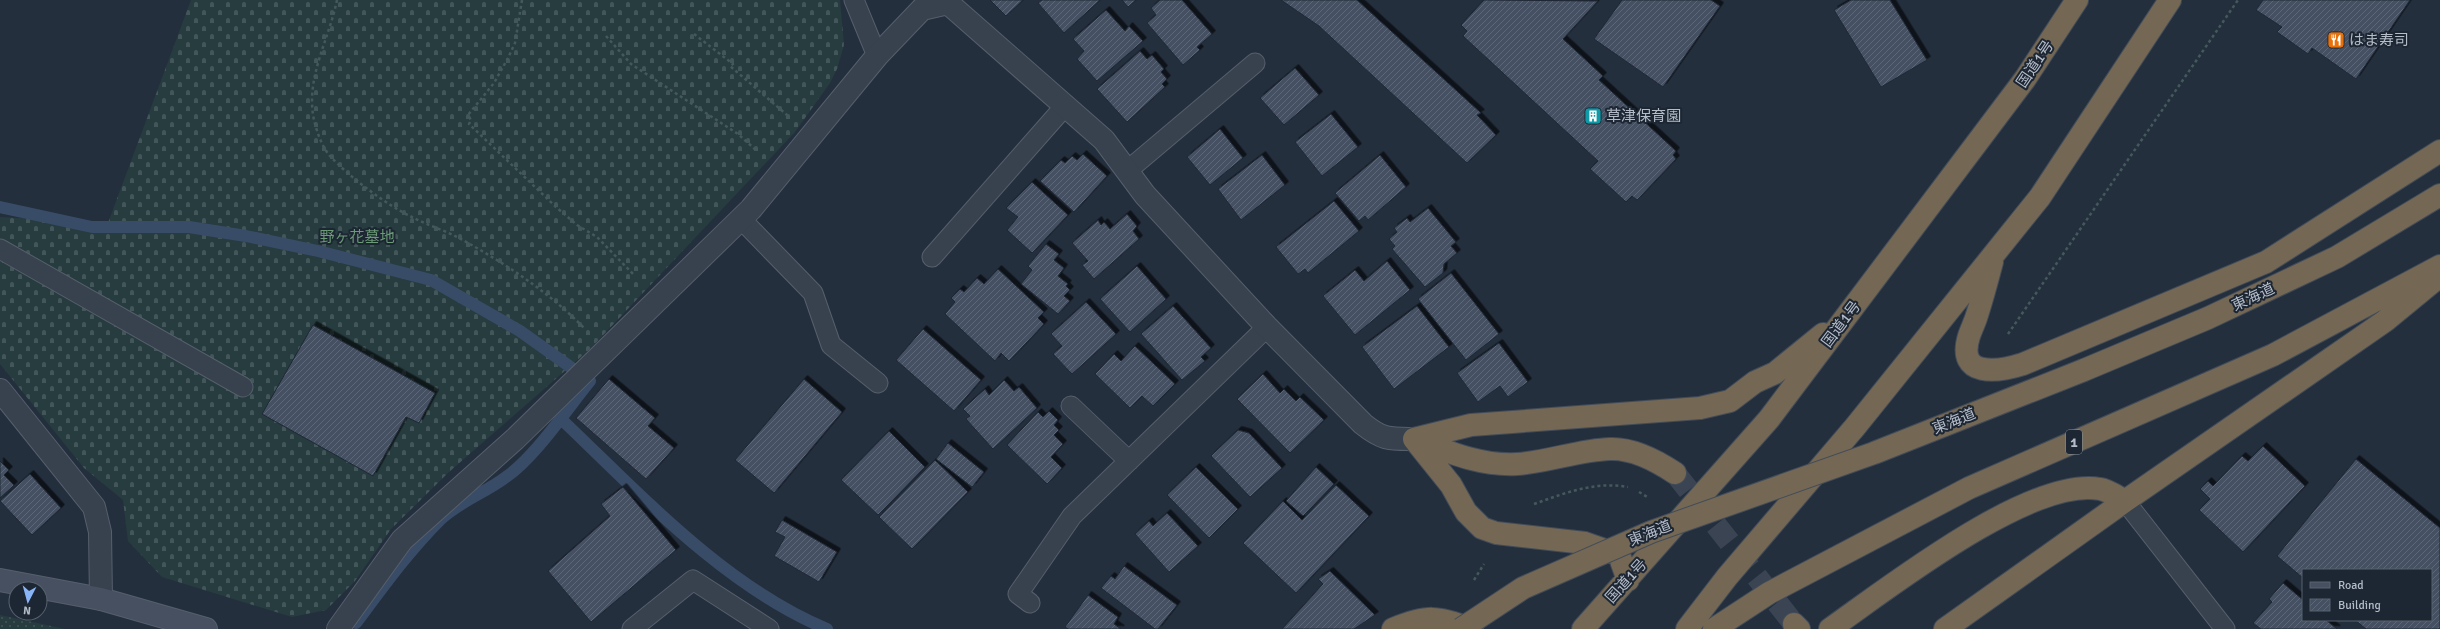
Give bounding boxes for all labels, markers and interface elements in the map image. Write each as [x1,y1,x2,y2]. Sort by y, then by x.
restaurant icon: はま寿司 [2326,30,2346,50]
place label: はま寿司 [2349,31,2409,49]
street label: 国道1号 [2013,37,2057,91]
building icon: 草津保育園 [1583,106,1603,126]
place label: 草津保育園 [1606,107,1681,125]
park label: 野ヶ花墓地 [319,228,395,246]
street label: 東海道 [2229,279,2277,315]
street label: 国道1号 [1818,297,1864,351]
street label: 東海道 [1930,404,1978,438]
road number: 1 [2066,430,2082,454]
street label: 東海道 [1626,516,1674,550]
street label: 国道1号 [1602,555,1650,607]
legend [2302,569,2432,621]
text: Road [2338,578,2364,593]
north arrow [8,581,48,621]
text: Building [2338,598,2381,613]
text: N [23,604,31,617]

